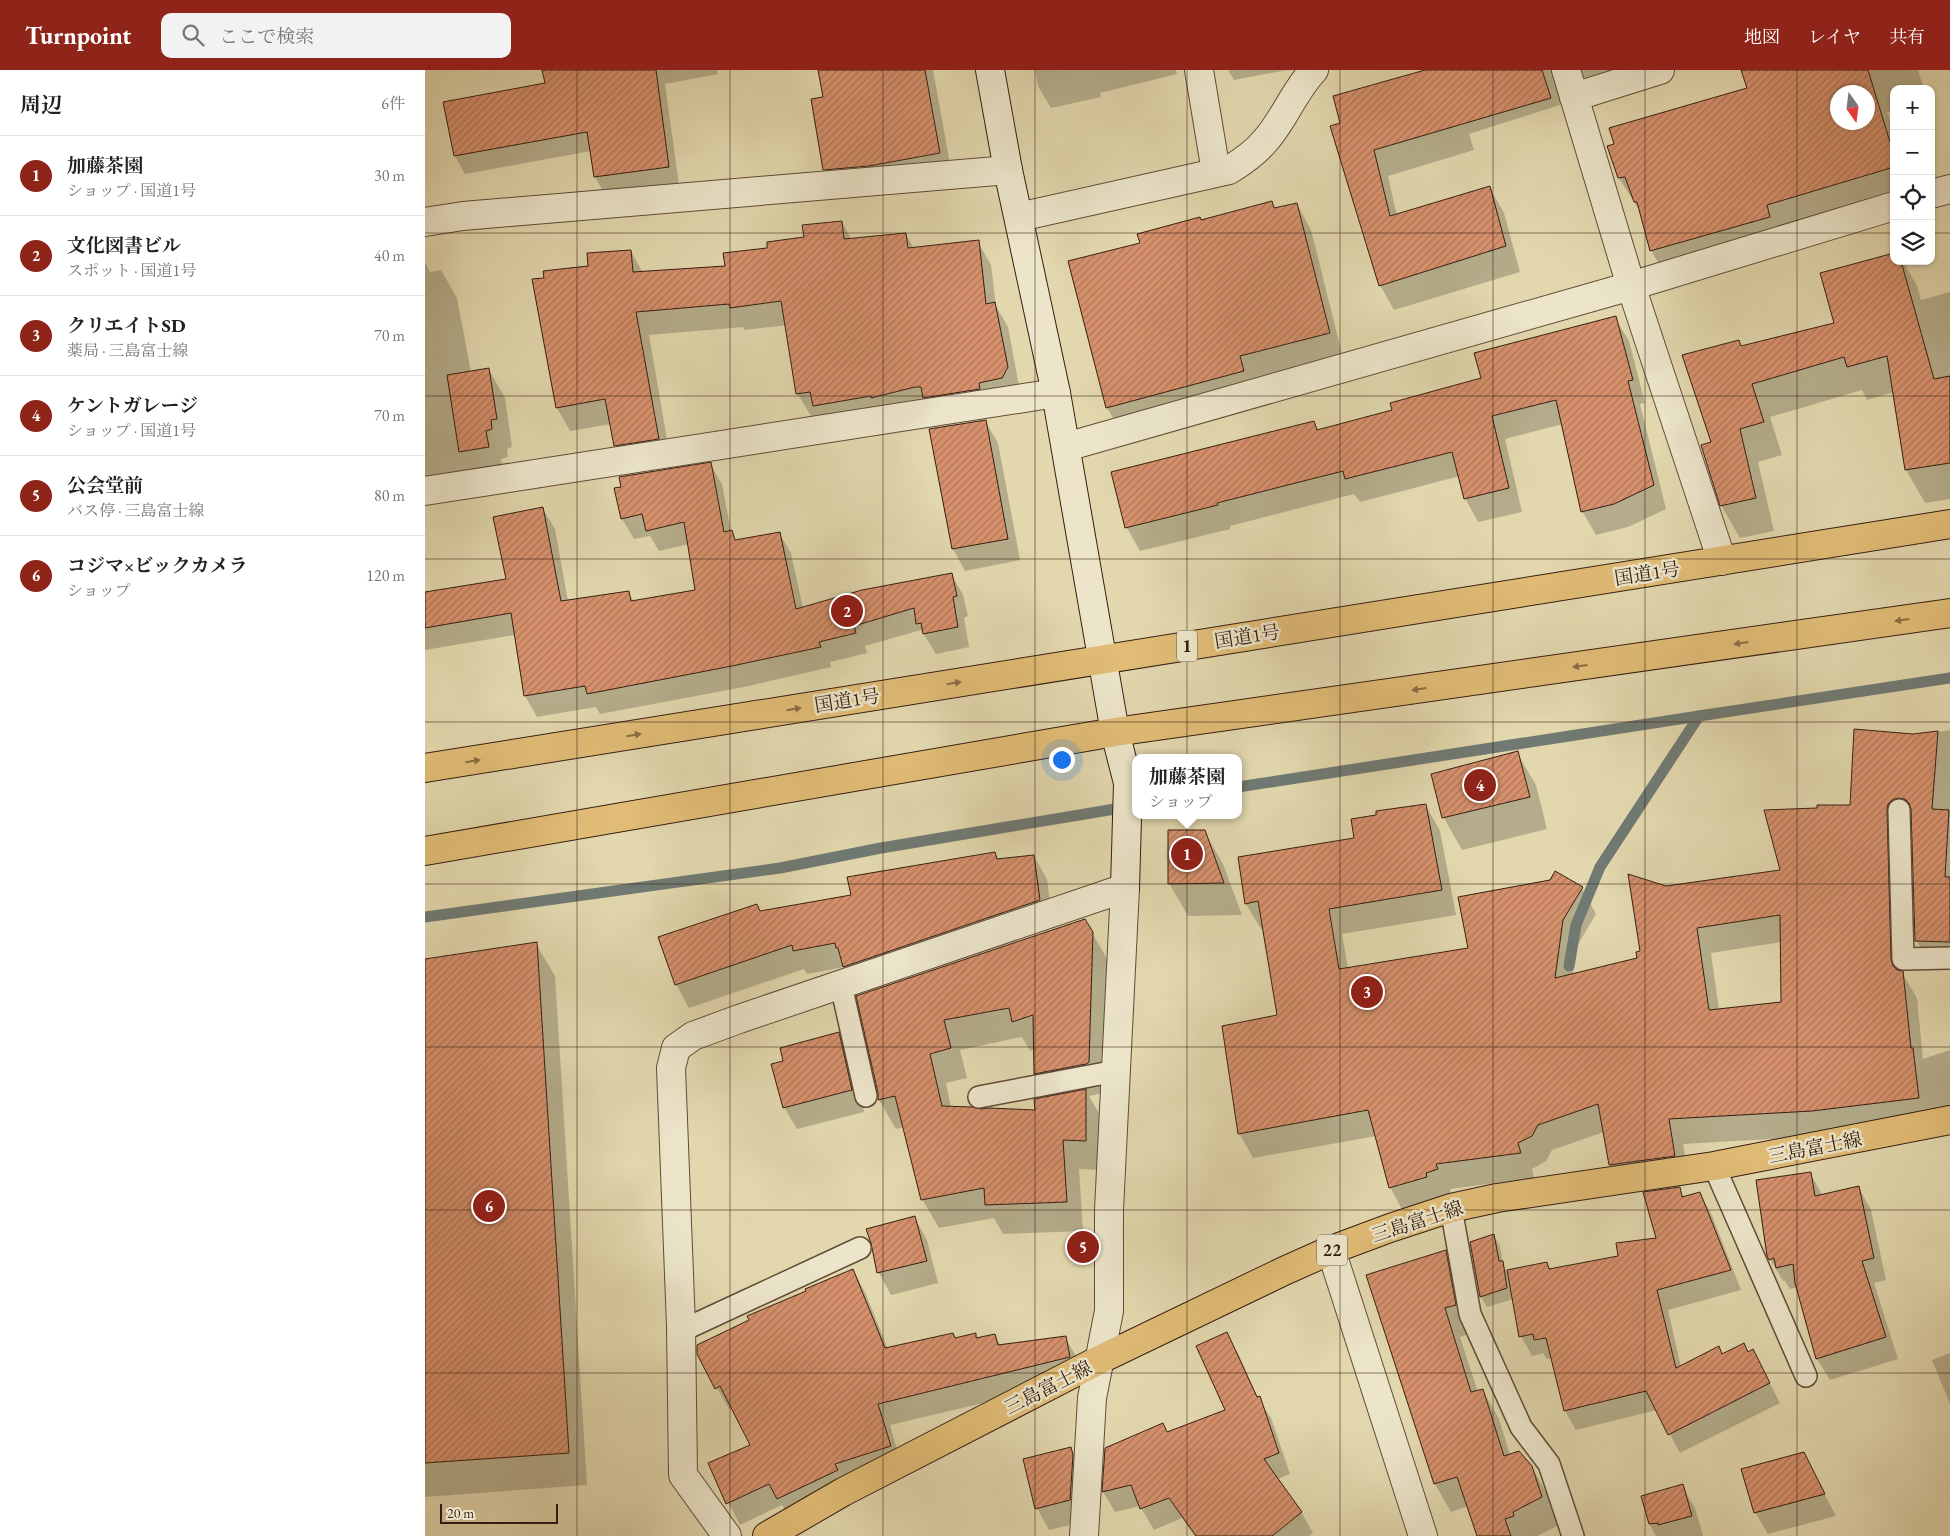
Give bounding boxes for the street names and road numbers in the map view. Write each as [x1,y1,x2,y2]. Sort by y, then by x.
street label: 国道1号 [1612,556,1682,591]
street label: 国道1号 [1212,619,1282,654]
road number: 1 [1177,630,1197,662]
street label: 国道1号 [812,683,882,718]
street label: 三島富士線 [1766,1126,1864,1169]
street label: 三島富士線 [1368,1195,1466,1248]
road number: 22 [1317,1234,1347,1266]
street label: 三島富士線 [1000,1355,1096,1420]

